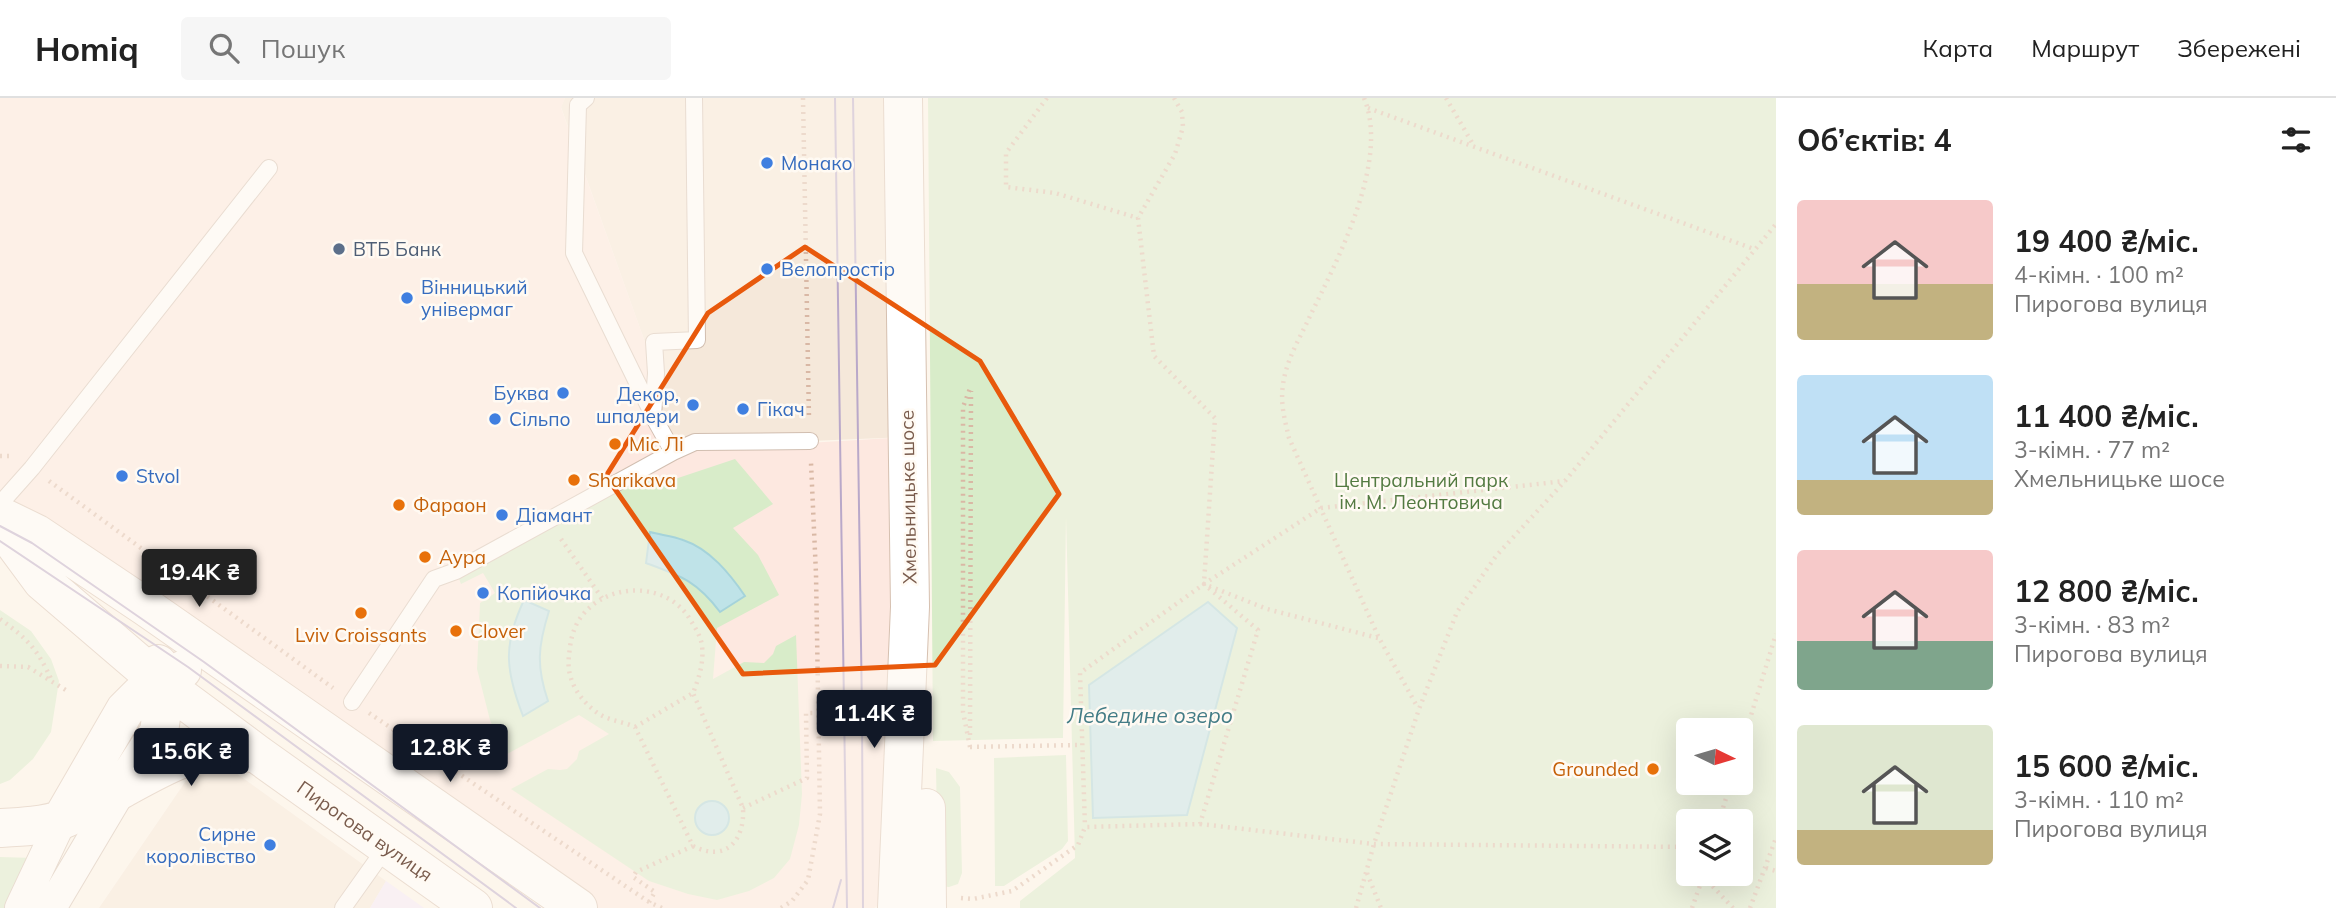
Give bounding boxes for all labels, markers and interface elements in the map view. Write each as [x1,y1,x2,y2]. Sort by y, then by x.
search box [181,17,671,80]
text: Homiq [35,28,139,69]
icon: search [205,29,243,67]
text: Пошук [261,32,345,65]
text: Карта [1923,33,1993,63]
text: Маршрут [2031,33,2139,63]
text: Збережені [2177,33,2301,63]
text: Об’єктів: 4 [1797,121,1951,159]
icon: filters [2277,121,2315,159]
place label: Монако [781,151,853,175]
marker: Монако [759,155,775,171]
text: 19 400 ₴/міс. [2014,222,2199,260]
icon: home [1853,228,1937,312]
place label: ВТБ Банк [353,237,442,261]
marker: ВТБ Банк [331,241,347,257]
place label: Велопростір [781,257,895,281]
text: 4-кімн. · 100 m² [2014,260,2184,289]
marker: Велопростір [759,261,775,277]
place label: Вінницький універмаг [421,275,528,321]
text: Пирогова вулиця [2014,289,2208,318]
marker: Вінницький універмаг [399,290,415,306]
place label: Буква [493,381,549,405]
place label: Декор, шпалери [596,382,679,428]
marker: Буква [555,385,571,401]
marker: Декор, шпалери [685,397,701,413]
place label: Гікач [757,397,805,421]
text: 11 400 ₴/міс. [2014,397,2199,435]
marker: Гікач [735,401,751,417]
icon: home [1853,403,1937,487]
place label: Сільпо [509,407,571,431]
street label: Хмельницьке шосе [894,410,922,584]
marker: Сільпо [487,411,503,427]
place label: Міс Лі [629,432,684,456]
text: 3-кімн. · 77 m² [2014,435,2170,464]
marker: Міс Лі [607,436,623,452]
place label: Stvol [136,464,180,488]
text: Хмельницьке шосе [2014,464,2225,493]
marker: Stvol [114,468,130,484]
place label: Sharikava [588,468,676,492]
park label: Центральний парк ім. М. Леонтовича [1334,468,1509,514]
marker: Sharikava [566,472,582,488]
place label: Фараон [413,493,487,517]
marker: Фараон [391,497,407,513]
place label: Діамант [516,503,592,527]
marker: Діамант [494,507,510,523]
place label: Аура [439,545,486,569]
marker: Аура [417,549,433,565]
pin: 19.4K ₴ [134,550,264,609]
text: 19.4K ₴ [158,557,240,586]
text: 12 800 ₴/міс. [2014,572,2199,610]
icon: home [1853,578,1937,662]
place label: Копійочка [497,581,591,605]
marker: Копійочка [475,585,491,601]
marker: Lviv Croissants [353,605,369,621]
text: 3-кімн. · 83 m² [2014,610,2170,639]
place label: Clover [470,619,526,643]
place label: Lviv Croissants [295,623,427,647]
marker: Clover [448,623,464,639]
text: Пирогова вулиця [2014,639,2208,668]
pin: 11.4K ₴ [809,690,939,750]
text: 11.4K ₴ [833,698,915,727]
water label: Лебедине озеро [1066,702,1233,728]
north arrow [1676,718,1754,794]
map controls [1676,718,1753,886]
pin: 12.8K ₴ [385,724,515,784]
pin: 15.6K ₴ [126,728,256,788]
text: 12.8K ₴ [409,732,491,761]
text: 15.6K ₴ [150,736,232,765]
text: 15 600 ₴/міс. [2014,747,2199,785]
icon: home [1853,753,1937,837]
place label: Grounded [1552,757,1639,781]
marker: Grounded [1645,761,1661,777]
street label: Пирогова вулиця [293,775,437,887]
text: 3-кімн. · 110 m² [2014,785,2184,814]
button: layers [1676,809,1753,886]
text: Пирогова вулиця [2014,814,2208,843]
place label: Сирне королівство [146,822,256,868]
marker: Сирне королівство [262,837,278,853]

